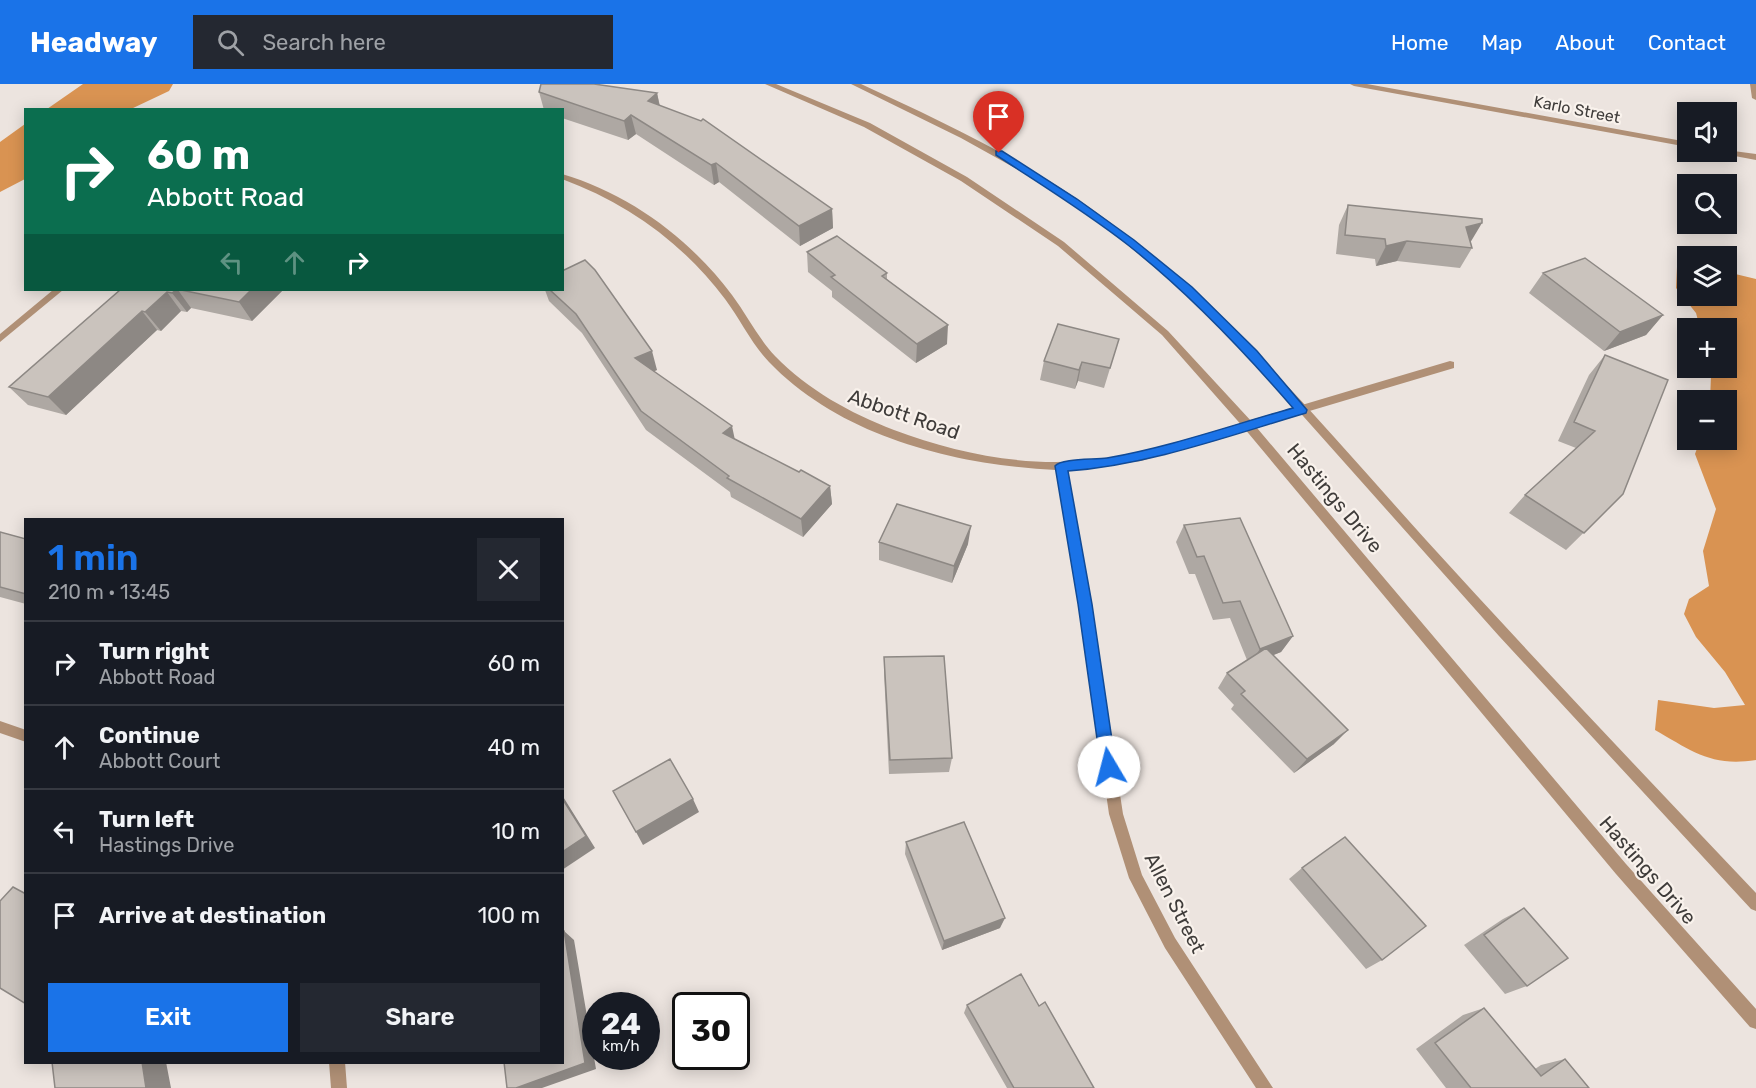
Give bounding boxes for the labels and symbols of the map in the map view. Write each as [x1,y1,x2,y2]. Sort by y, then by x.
pin [973,91,1024,153]
street label: Karlo Street [1532,92,1622,127]
street label: Abbott Road [845,384,963,444]
street label: Hastings Drive [1282,438,1388,558]
position arrow [1077,735,1141,799]
street label: Hastings Drive [1595,811,1701,929]
street label: Allen Street [1140,849,1211,957]
speed limit sign: 30 [672,992,750,1070]

